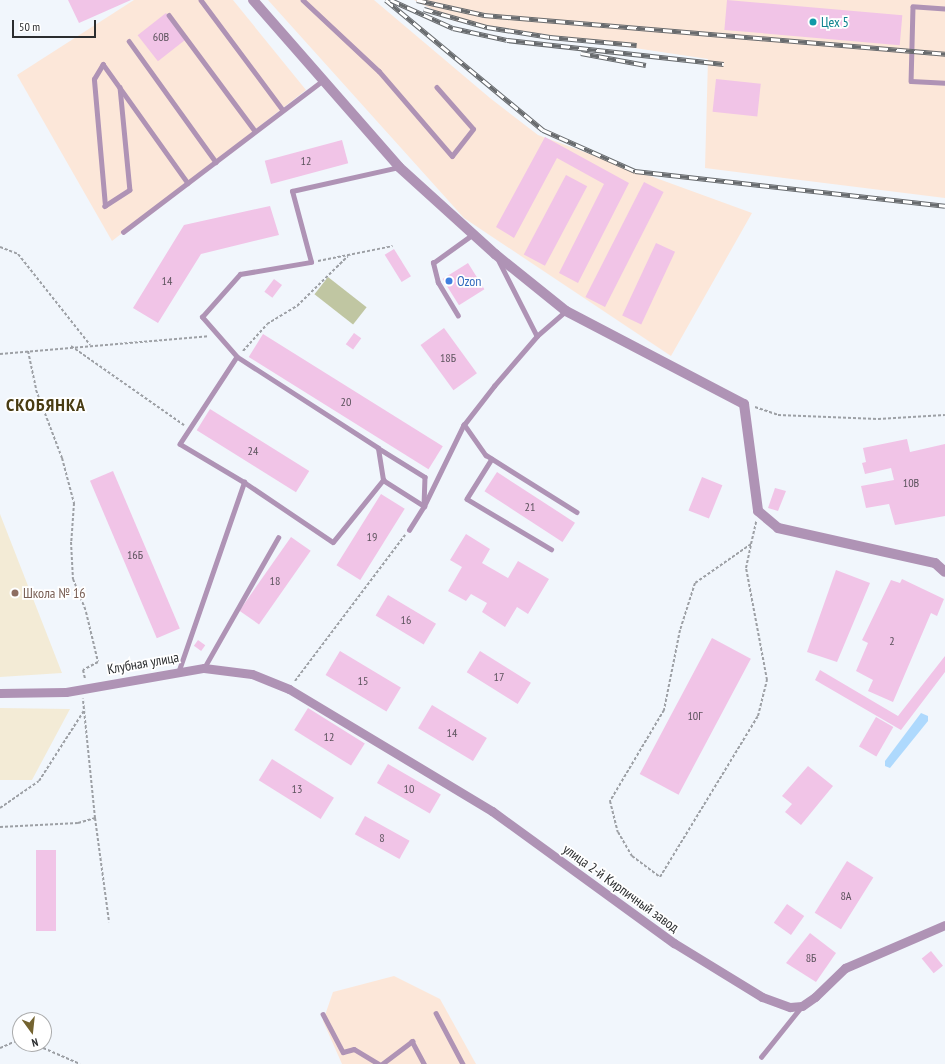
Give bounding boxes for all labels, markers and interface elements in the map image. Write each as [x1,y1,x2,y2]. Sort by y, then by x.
scale bar [14,12,98,38]
place label: Цех 5 [821,14,849,30]
marker: Цех 5 [808,17,818,27]
text: 50 m [19,19,40,34]
house number: 60В [153,30,169,44]
house number: 12 [301,154,311,168]
place label: Ozon [457,273,482,289]
house number: 14 [162,274,172,288]
marker: Ozon [444,276,454,286]
house number: 18Б [440,351,456,365]
district label: СКОБЯНКА [6,394,86,416]
house number: 20 [341,395,351,409]
house number: 24 [248,444,258,458]
house number: 10В [903,476,919,490]
house number: 21 [525,500,535,514]
house number: 19 [367,530,377,544]
house number: 16Б [127,548,143,562]
house number: 18 [270,574,280,588]
place label: Школа № 16 [23,585,86,601]
marker: Школа № 16 [10,588,20,598]
house number: 16 [401,613,411,627]
house number: 2 [889,634,895,648]
street label: Клубная улица [106,648,180,678]
house number: 17 [494,670,504,684]
house number: 15 [358,674,368,688]
house number: 10Г [687,709,703,723]
house number: 14 [447,726,457,740]
house number: 12 [324,730,334,744]
house number: 13 [292,782,302,796]
house number: 10 [404,782,414,796]
house number: 8 [379,831,385,845]
street label: улица 2-й Кирпичный завод [560,840,682,936]
house number: 8А [840,889,852,903]
house number: 8Б [806,951,816,965]
north arrow [12,1012,52,1052]
text: N [30,1035,40,1050]

